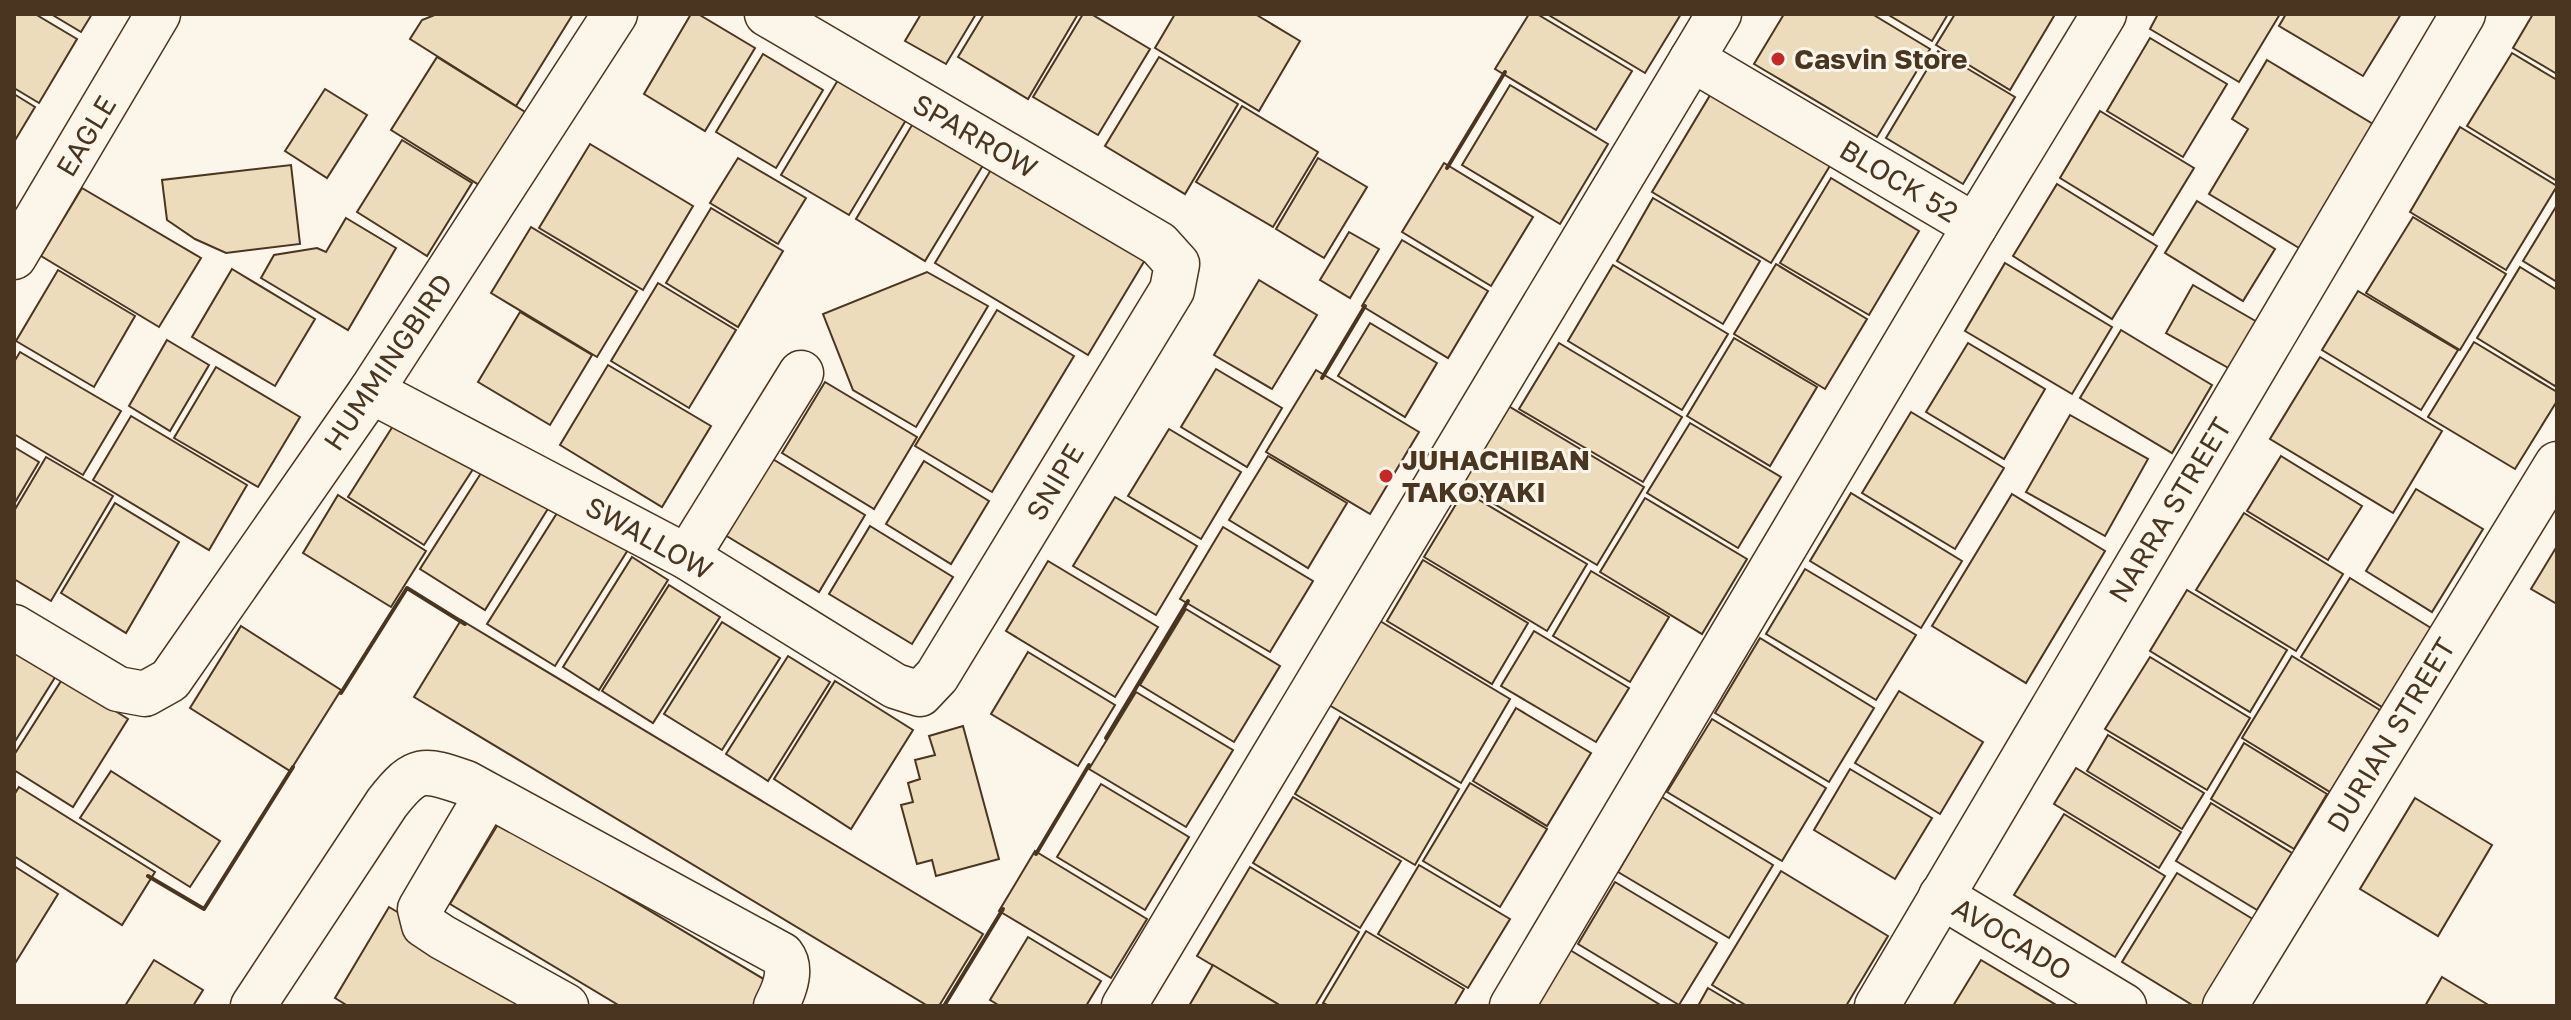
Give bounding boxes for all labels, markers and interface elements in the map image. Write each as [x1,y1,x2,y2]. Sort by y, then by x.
place label: Casvin Store [1794,42,1967,75]
marker: Casvin Store [1769,50,1787,68]
street label: SPARROW [907,87,1043,184]
street label: EAGLE [49,90,122,182]
street label: BLOCK 52 [1834,132,1964,229]
street label: HUMMINGBIRD [316,267,459,456]
street label: NARRA STREET [2101,411,2238,608]
street label: SNIPE [1019,437,1090,526]
place label: JUHACHIBAN TAKOYAKI [1402,443,1590,508]
marker: JUHACHIBAN TAKOYAKI [1377,467,1395,485]
street label: SWALLOW [580,489,718,586]
street label: DURIAN STREET [2320,632,2462,838]
street label: AVOCADO [1947,890,2078,987]

